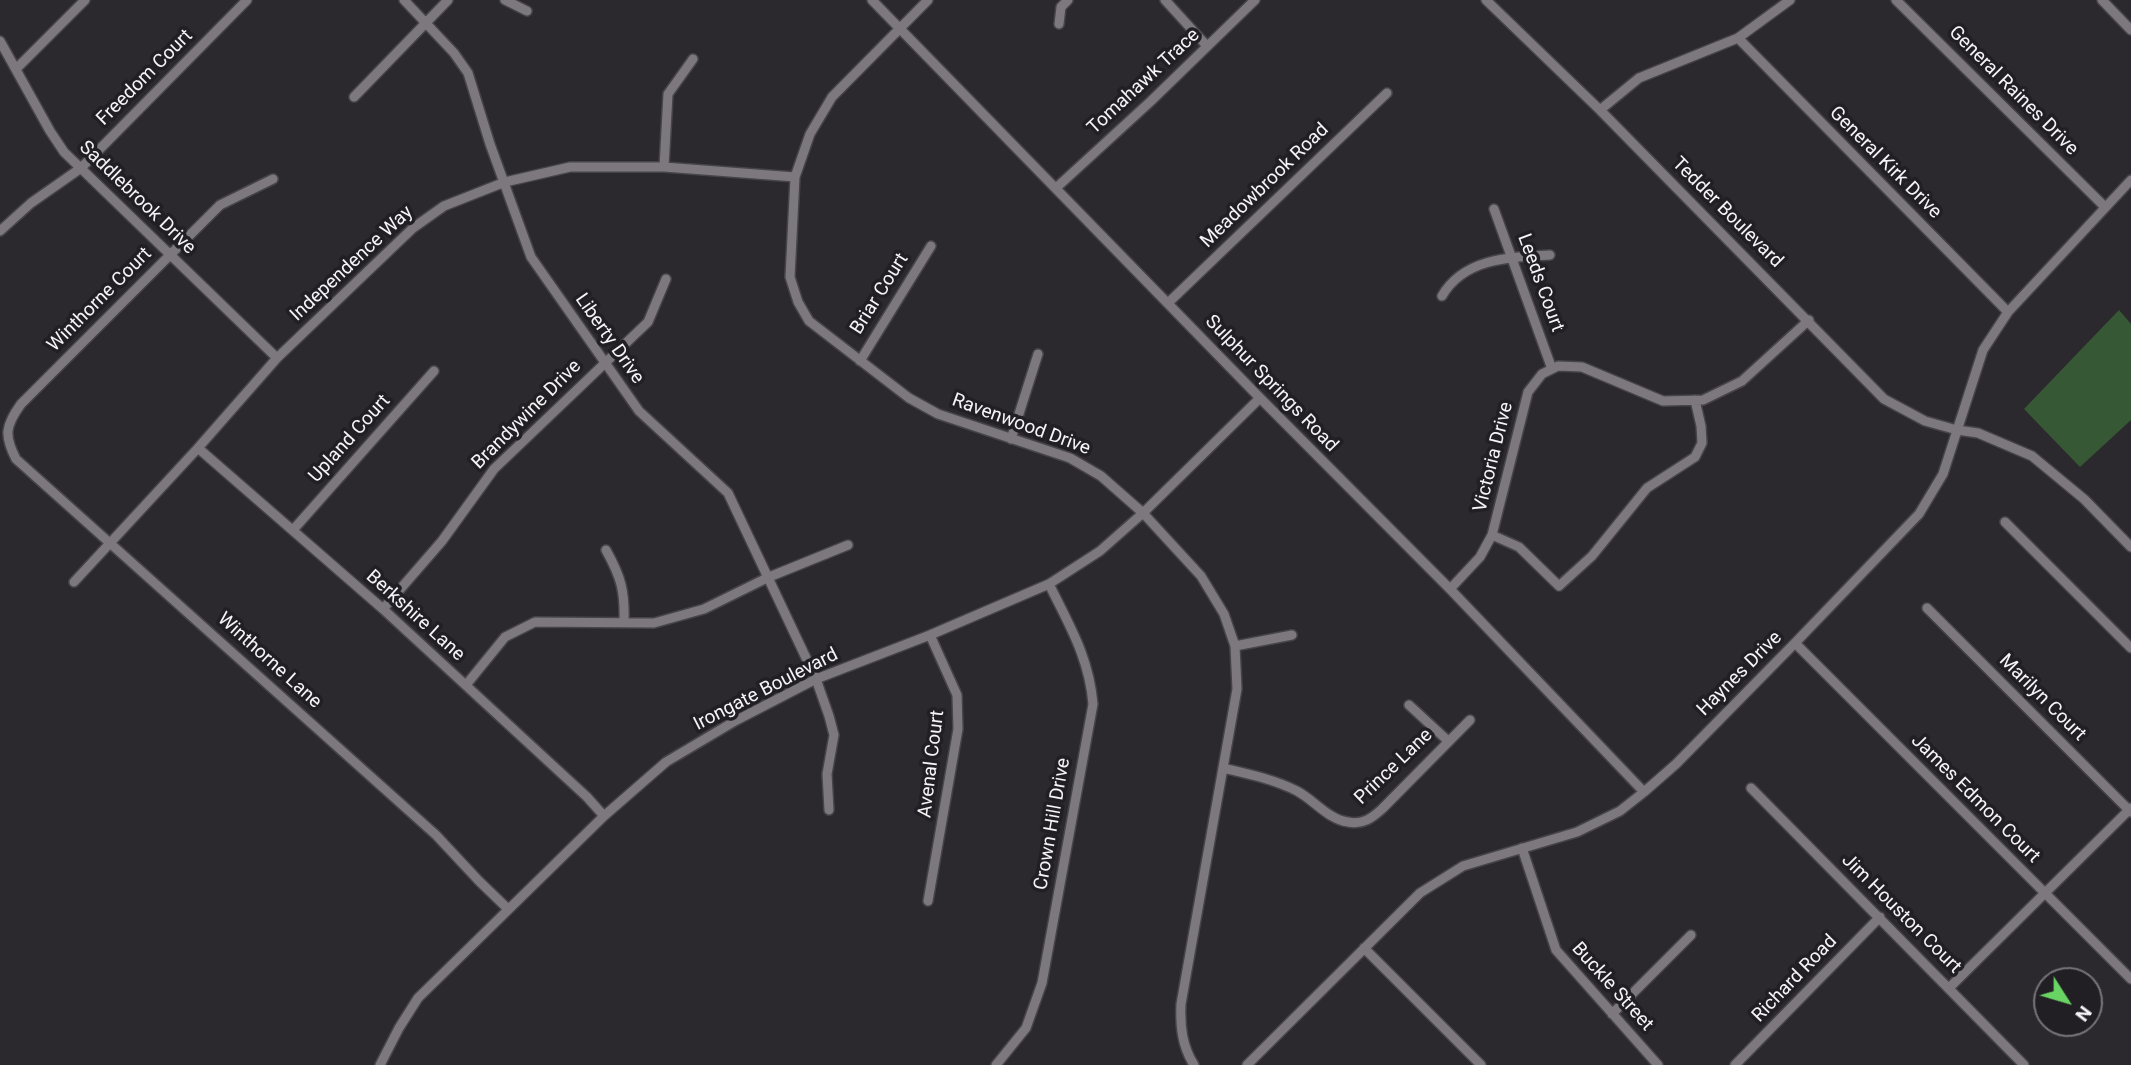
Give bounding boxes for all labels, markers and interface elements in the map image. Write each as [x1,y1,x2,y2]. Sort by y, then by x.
street label: General Raines Drive [1944,22,2082,160]
street label: Tomahawk Trace [1083,24,1205,140]
street label: Freedom Court [92,25,198,131]
street label: General Kirk Drive [1824,102,1946,224]
street label: Meadowbrook Road [1196,119,1334,253]
street label: Saddlebrook Drive [74,137,200,259]
street label: Tedder Boulevard [1667,153,1787,273]
street label: Independence Way [286,201,418,327]
street label: Leeds Court [1512,231,1568,335]
street label: Winthorne Court [43,243,157,357]
street label: Briar Court [846,249,914,339]
street label: Liberty Drive [570,289,648,389]
street label: Sulphur Springs Road [1200,311,1342,457]
street label: Brandywine Drive [468,356,586,474]
street label: Ravenwood Drive [949,389,1093,461]
street label: Upland Court [305,390,395,488]
street label: Victoria Drive [1469,400,1519,514]
street label: Berkshire Lane [361,566,469,666]
street label: Winthorne Lane [212,608,326,714]
street label: Haynes Drive [1693,627,1787,721]
street label: Irongate Boulevard [690,644,842,736]
street label: Marilyn Court [1994,650,2090,746]
street label: Avenal Court [914,709,950,819]
street label: Prince Lane [1350,724,1438,810]
street label: James Edmon Court [1906,730,2044,868]
street label: Crown Hill Drive [1030,756,1076,892]
street label: Jim Houston Court [1836,849,1966,979]
street label: Richard Road [1748,931,1842,1027]
street label: Buckle Street [1566,938,1658,1036]
north arrow [2033,967,2103,1037]
text: N [2070,1001,2097,1026]

